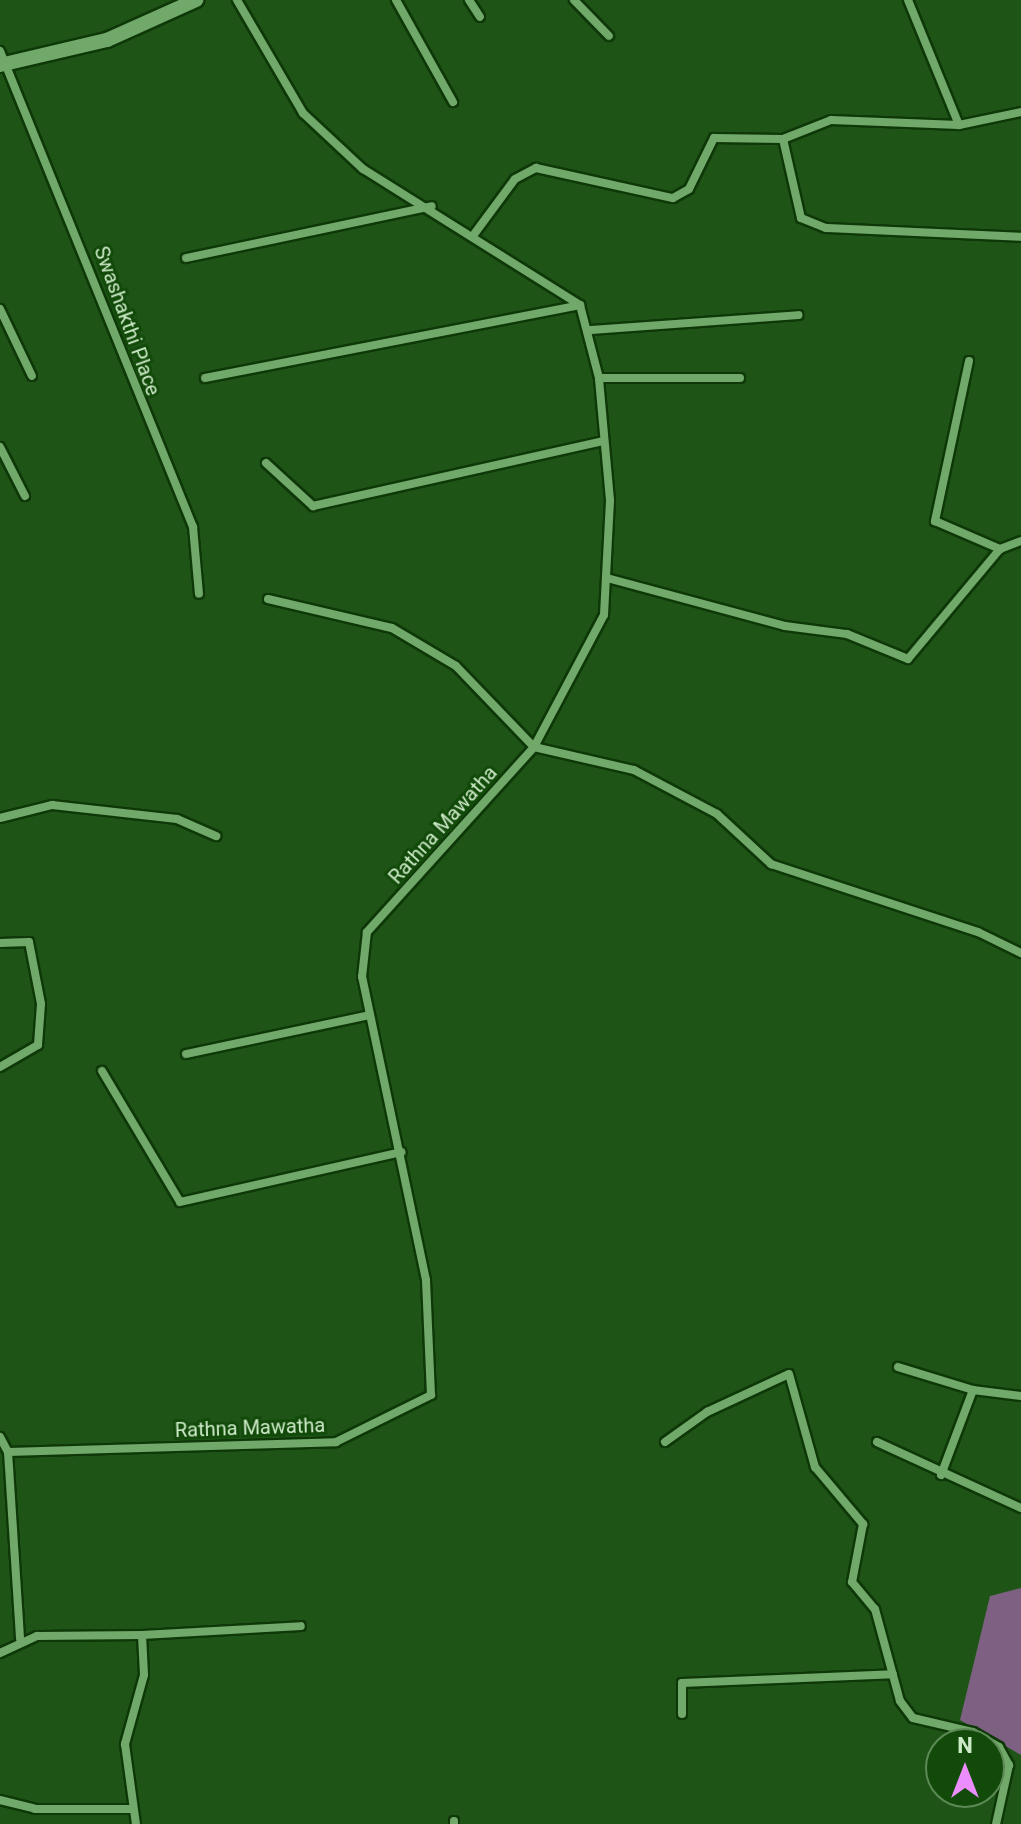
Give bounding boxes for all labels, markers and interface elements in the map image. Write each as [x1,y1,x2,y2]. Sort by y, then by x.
street label: Swashakthi Place [89,243,165,399]
street label: Rathna Mawatha [384,761,502,889]
street label: Rathna Mawatha [174,1413,326,1443]
north arrow [925,1728,1005,1808]
text: N [957,1733,973,1758]

